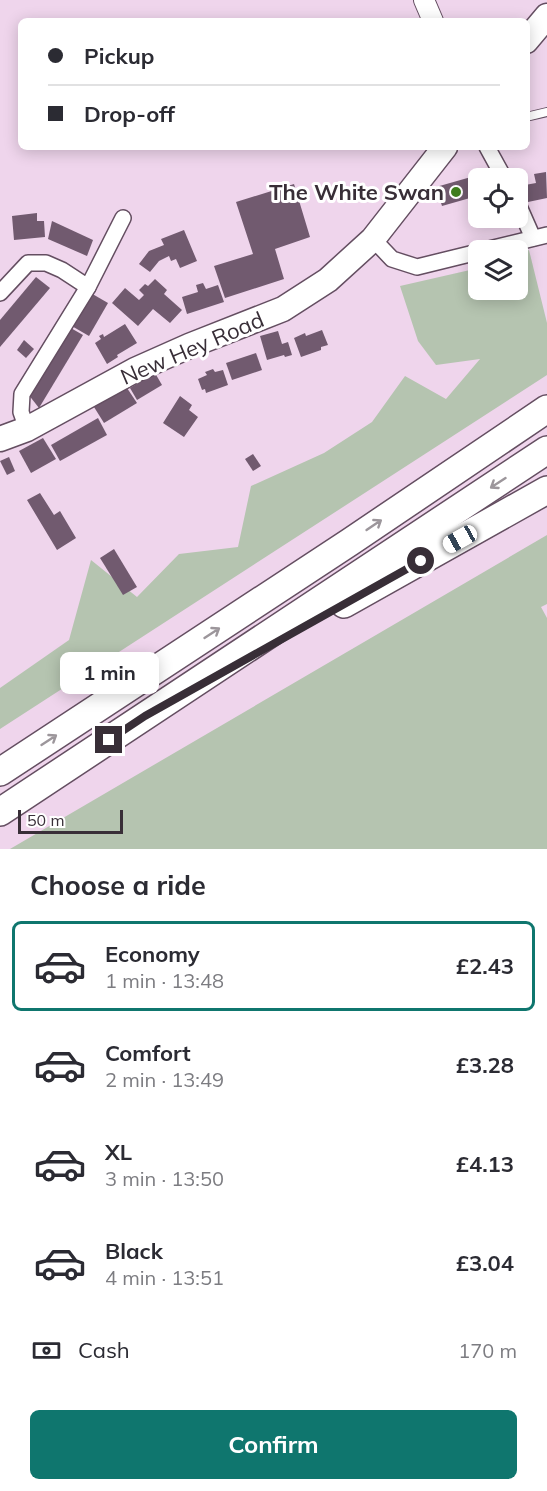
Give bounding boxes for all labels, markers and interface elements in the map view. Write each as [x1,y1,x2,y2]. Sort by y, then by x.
text: Pickup [84,42,154,70]
text: Drop-off [84,100,175,128]
map controls [468,168,528,300]
button: locate [468,168,528,228]
place label: The White Swan [269,178,444,206]
marker: The White Swan [449,185,463,199]
button: layers [468,240,528,300]
street label: New Hey Road [116,305,268,391]
one-way arrow [490,477,507,489]
one-way arrow [366,519,382,531]
car [440,522,480,556]
route start [407,547,434,574]
one-way arrow [203,627,219,639]
callout: 1 min [60,653,158,695]
text: 1 min [83,660,136,685]
route end [95,726,122,753]
one-way arrow [40,734,57,746]
scale bar [18,807,123,834]
text: 50 m [27,810,64,830]
text: Choose a ride [30,868,206,902]
icon: car [33,939,87,993]
text: Economy [105,940,200,968]
text: £2.43 [456,952,514,980]
text: 1 min · 13:48 [105,968,224,993]
icon: car [33,1038,87,1092]
text: Comfort [105,1039,191,1067]
text: £3.28 [456,1051,514,1079]
text: 2 min · 13:49 [105,1067,224,1092]
icon: car [33,1137,87,1191]
text: XL [105,1138,132,1166]
text: £4.13 [456,1150,514,1178]
text: 3 min · 13:50 [105,1166,224,1191]
icon: car [33,1236,87,1290]
text: Black [105,1237,163,1265]
text: £3.04 [456,1249,514,1277]
text: 4 min · 13:51 [105,1265,224,1290]
icon: cash [30,1334,63,1367]
text: Cash [78,1336,130,1364]
text: 170 m [458,1338,517,1363]
button: Confirm [30,1410,517,1479]

